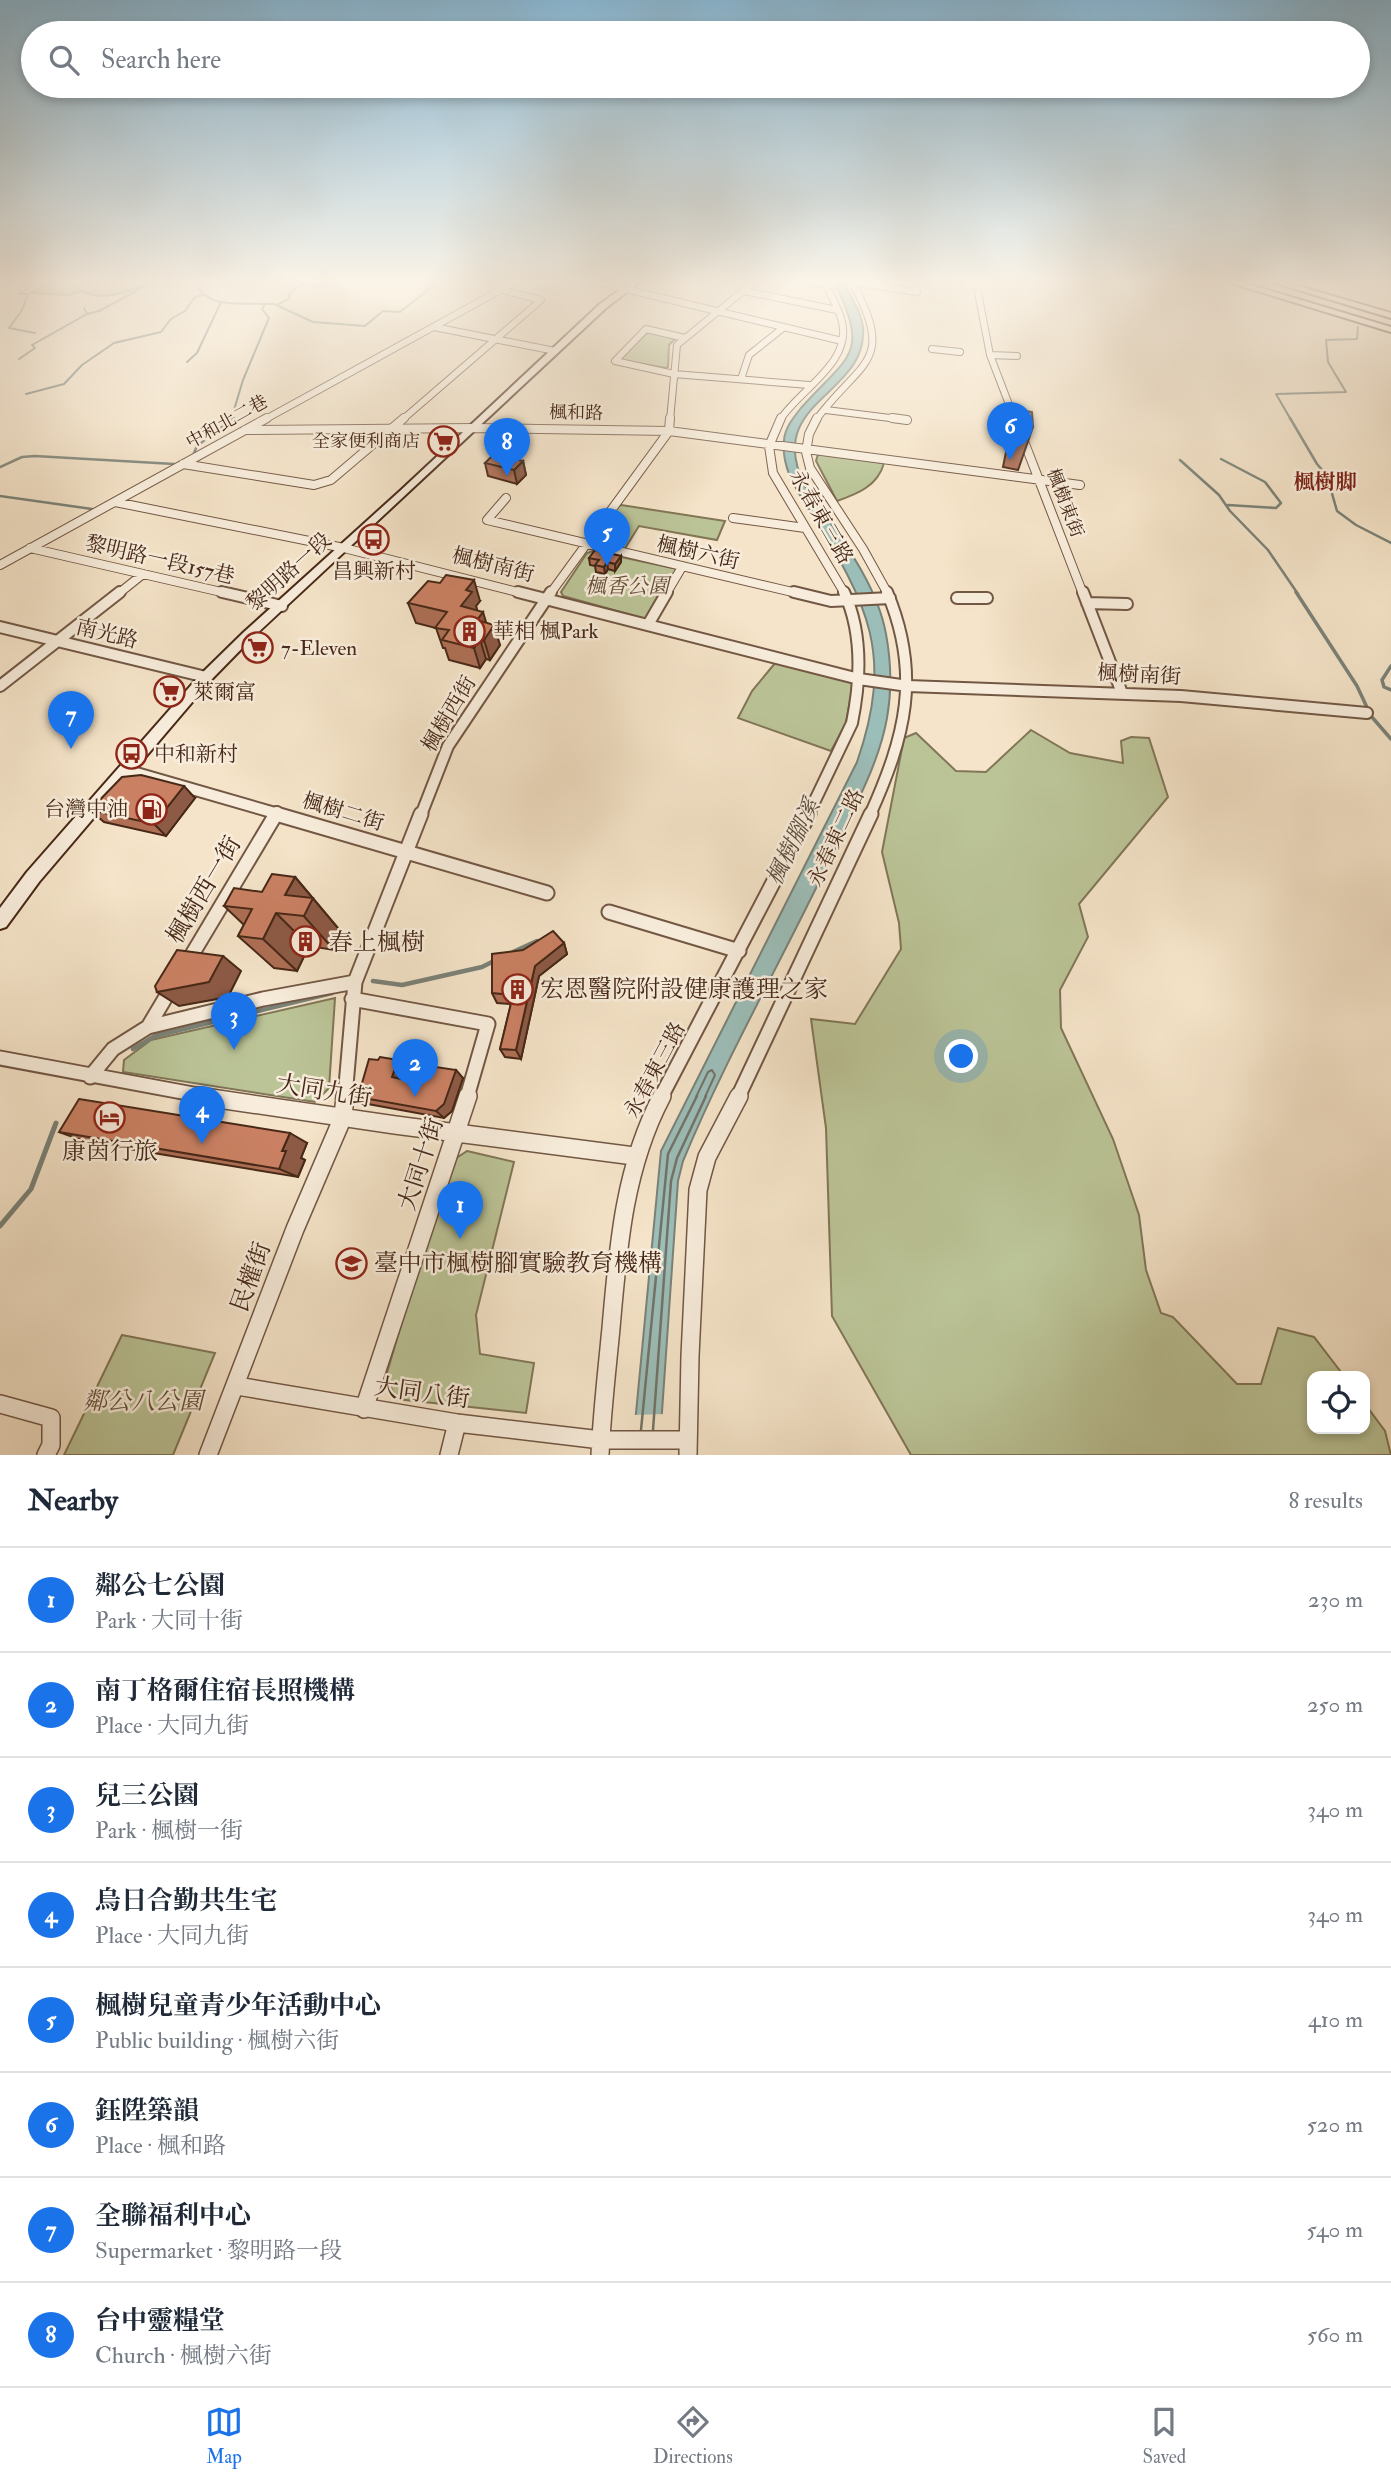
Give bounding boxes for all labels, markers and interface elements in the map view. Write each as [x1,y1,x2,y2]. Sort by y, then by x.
search box [21,21,1370,98]
icon: search [45,41,83,79]
text: Search here [101,44,221,76]
street label: 中和北二巷 [182,390,272,454]
street label: 楓和路 [549,401,603,425]
pin: 6 [987,402,1033,460]
pin: 8 [484,418,530,476]
supermarket icon: 全家便利商店 [426,424,460,458]
place label: 全家便利商店 [312,430,420,453]
street label: 永春東三路 [783,465,859,569]
street label: 楓樹東街 [1041,465,1089,541]
district label: 楓樹脚 [1294,469,1357,496]
pin: 5 [584,508,630,566]
bus stop icon: 昌興新村 [357,522,391,556]
street label: 黎明路一段 [241,527,337,617]
street label: 黎明路一段157巷 [83,530,237,590]
street label: 楓樹六街 [654,530,742,576]
street label: 楓樹南街 [449,542,537,588]
place label: 昌興新村 [332,558,416,585]
park label: 楓香公園 [585,573,672,600]
street label: 南光路 [73,613,141,655]
building icon: 華相 楓Park [453,614,487,648]
place label: 華相 楓Park [493,618,599,645]
supermarket icon: 7-Eleven [241,631,275,665]
place label: 7-Eleven [281,635,357,662]
street label: 楓樹南街 [1096,659,1182,691]
street label: 楓樹西街 [416,671,482,757]
supermarket icon: 萊爾富 [153,675,187,709]
place label: 萊爾富 [193,679,256,706]
pin: 7 [48,691,94,749]
bus stop icon: 中和新村 [114,737,148,771]
place label: 中和新村 [154,741,238,768]
street label: 永春東二路 [802,785,870,891]
street label: 楓樹二街 [299,787,387,837]
fuel station icon: 台灣中油 [134,792,168,826]
water label: 楓樹腳溪 [760,792,828,890]
place label: 台灣中油 [44,796,128,823]
street label: 楓樹西一街 [160,831,248,949]
building icon: 春上楓樹 [289,925,323,959]
place label: 春上楓樹 [329,927,425,958]
building icon: 宏恩醫院附設健康護理之家 [500,972,534,1006]
place label: 宏恩醫院附設健康護理之家 [540,974,828,1005]
pin: 3 [211,992,257,1050]
street label: 永春東三路 [618,1017,692,1123]
pin: 2 [392,1039,438,1097]
your location [944,1039,978,1073]
street label: 大同九街 [274,1068,374,1114]
pin: 4 [179,1086,225,1144]
hotel icon: 康茵行旅 [93,1100,127,1134]
street label: 大同十街 [391,1114,451,1214]
place label: 康茵行旅 [62,1136,158,1167]
pin: 1 [437,1181,483,1239]
street label: 民權街 [224,1238,278,1316]
school or university icon: 臺中市楓樹腳實驗教育機構 [334,1246,368,1280]
place label: 臺中市楓樹腳實驗教育機構 [374,1248,662,1279]
street label: 大同八街 [372,1371,472,1415]
map controls [1307,1371,1370,1434]
button: locate [1307,1371,1370,1434]
park label: 鄰公八公園 [83,1386,207,1417]
text: Nearby [28,1482,118,1519]
text: 8 results [1288,1486,1363,1515]
text: 鄰公七公園 [95,1570,225,1602]
text: 1 [47,1585,55,1614]
text: 230 m [1308,1585,1363,1614]
text: Park · 大同十街 [95,1606,243,1635]
text: 南丁格爾住宿長照機構 [95,1675,355,1707]
text: 2 [45,1690,57,1719]
text: 250 m [1307,1690,1363,1719]
text: Place · 大同九街 [95,1711,249,1740]
text: 兒三公園 [95,1780,199,1812]
text: 3 [47,1795,55,1824]
text: 340 m [1307,1795,1363,1824]
text: Park · 楓樹一街 [95,1816,243,1845]
text: 烏日合勤共生宅 [95,1885,277,1917]
text: 4 [45,1900,57,1929]
text: 340 m [1307,1900,1363,1929]
text: Place · 大同九街 [95,1921,249,1950]
text: 楓樹兒童青少年活動中心 [95,1990,381,2022]
text: 5 [46,2005,56,2034]
text: 410 m [1308,2005,1363,2034]
text: Public building · 楓樹六街 [95,2026,339,2055]
text: 鈺陞築韻 [95,2095,199,2127]
text: 6 [45,2110,57,2139]
text: 520 m [1307,2110,1363,2139]
text: Place · 楓和路 [95,2131,226,2160]
text: 全聯福利中心 [95,2200,251,2232]
text: 7 [46,2215,56,2244]
text: 540 m [1307,2215,1363,2244]
text: Supermarket · 黎明路一段 [95,2236,342,2265]
text: 台中靈糧堂 [95,2305,225,2337]
text: 8 [46,2320,56,2349]
text: 560 m [1307,2320,1363,2349]
text: Church · 楓樹六街 [95,2341,272,2370]
tab: Map [205,2403,243,2469]
tab: Directions [653,2403,733,2469]
tab: Saved [1143,2403,1186,2469]

